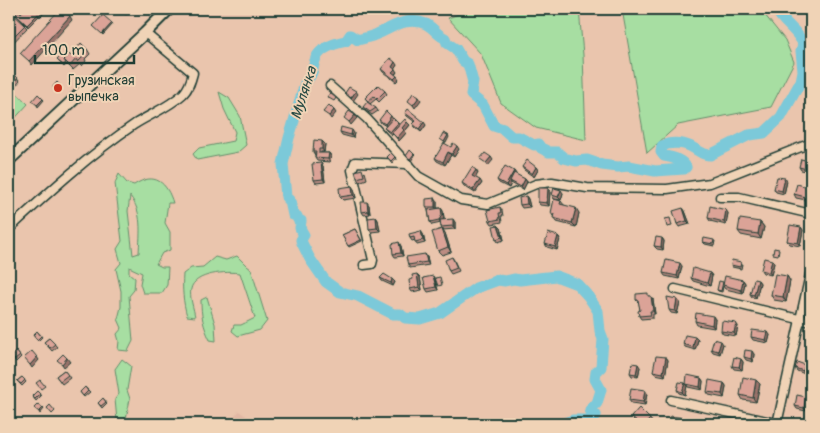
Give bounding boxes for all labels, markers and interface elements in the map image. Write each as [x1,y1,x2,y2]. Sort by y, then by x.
scale bar [35,32,134,64]
text: 100 m [42,41,85,60]
water label: Мулянка [287,63,322,122]
place label: Грузинская выпечка [68,72,135,105]
marker: Грузинская выпечка [52,82,64,94]

